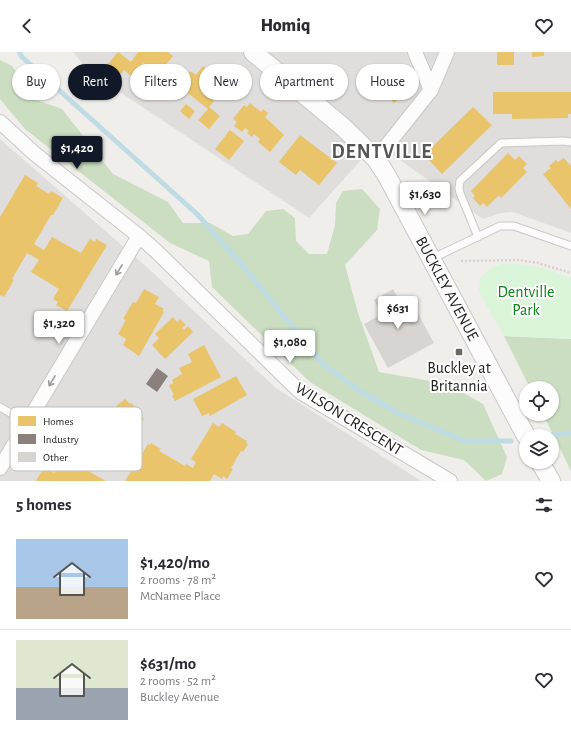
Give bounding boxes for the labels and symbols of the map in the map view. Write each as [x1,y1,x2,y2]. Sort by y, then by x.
pin: $1,420 [44,136,110,170]
district label: DENTVILLE [331,142,433,162]
pin: $1,630 [392,182,458,216]
street label: BUCKLEY AVENUE [413,234,482,344]
one-way arrow [115,264,123,275]
park label: Dentville Park [498,284,555,318]
pin: $631 [374,296,422,330]
pin: $1,320 [26,311,92,345]
pin: $1,080 [257,330,323,364]
marker: Buckley at Britannia [454,347,464,357]
place label: Buckley at Britannia [427,360,491,394]
one-way arrow [48,375,56,387]
street label: WILSON CRESCENT [292,379,406,459]
legend [10,407,142,471]
text: Homes [43,416,74,427]
text: Industry [43,434,79,445]
text: Other [43,452,68,463]

